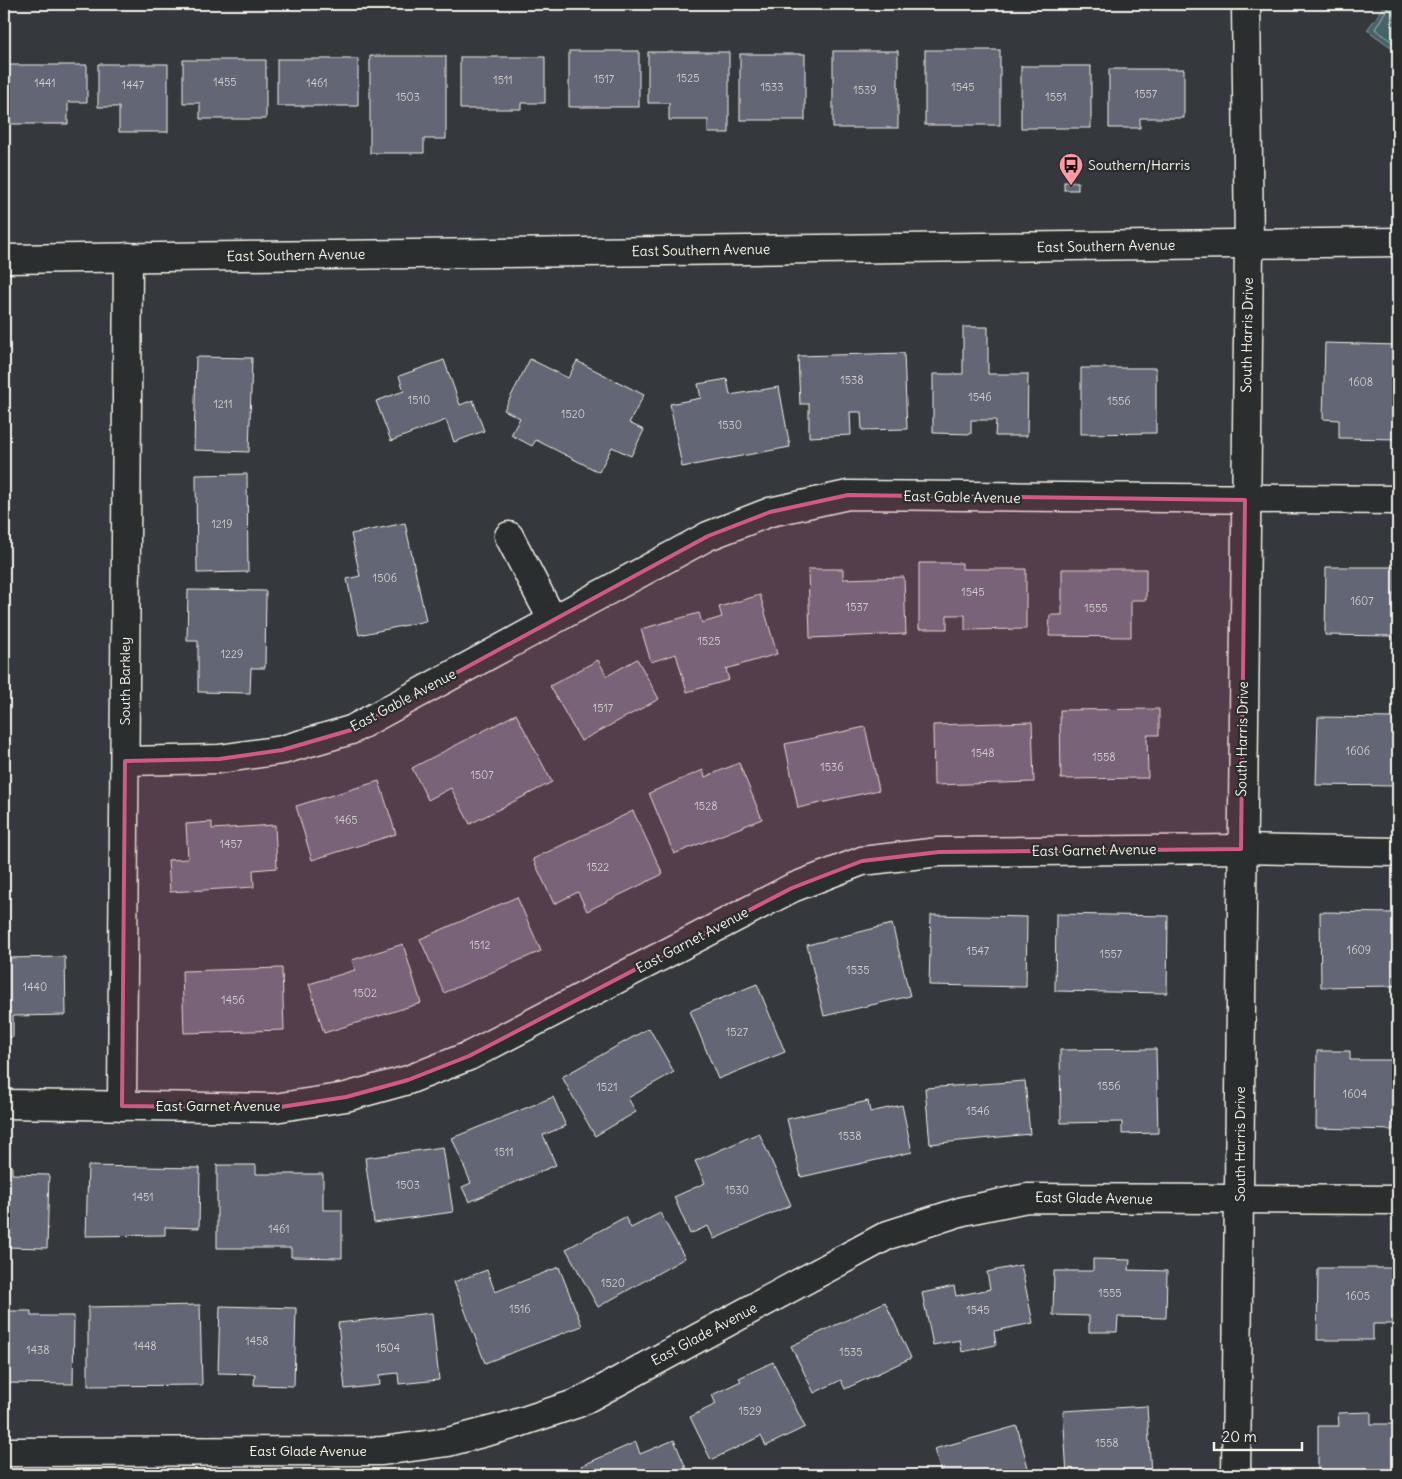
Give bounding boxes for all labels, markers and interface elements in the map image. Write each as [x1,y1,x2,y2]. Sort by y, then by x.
house number: 1525 [676,71,700,85]
house number: 1517 [594,72,615,86]
house number: 1511 [493,73,513,87]
house number: 1455 [213,75,237,89]
house number: 1441 [34,76,56,90]
house number: 1461 [306,76,328,90]
house number: 1447 [122,78,145,92]
house number: 1533 [760,80,784,94]
house number: 1545 [951,80,975,94]
house number: 1539 [853,83,877,97]
house number: 1557 [1135,87,1158,101]
house number: 1503 [396,90,420,104]
house number: 1551 [1045,90,1067,104]
bus stop icon: Southern/Harris [1058,152,1084,186]
place label: Southern/Harris [1088,156,1190,174]
street label: East Southern Avenue [1037,236,1175,256]
street label: East Southern Avenue [632,240,770,260]
street label: East Southern Avenue [227,245,365,265]
street label: South Harris Drive [1237,277,1257,393]
house number: 1538 [840,373,864,387]
house number: 1608 [1349,375,1373,389]
house number: 1546 [968,390,992,404]
house number: 1510 [408,393,430,407]
house number: 1556 [1107,394,1131,408]
house number: 1211 [213,397,233,411]
house number: 1520 [561,407,585,421]
house number: 1530 [718,418,742,432]
street label: East Gable Avenue [903,487,1021,507]
house number: 1219 [211,517,233,531]
house number: 1506 [373,571,397,585]
house number: 1545 [961,585,985,599]
house number: 1607 [1350,594,1374,608]
house number: 1537 [846,600,869,614]
house number: 1555 [1084,601,1108,615]
house number: 1525 [697,634,721,648]
street label: South Barkley [116,637,134,725]
house number: 1229 [221,647,243,661]
street label: East Gable Avenue [347,665,459,735]
street label: South Harris Drive [1232,681,1252,797]
house number: 1517 [593,701,614,715]
house number: 1606 [1346,744,1370,758]
house number: 1548 [971,746,995,760]
house number: 1558 [1092,750,1116,764]
house number: 1536 [820,760,844,774]
house number: 1507 [470,768,494,782]
house number: 1528 [694,799,718,813]
house number: 1465 [334,813,358,827]
house number: 1457 [220,837,243,851]
street label: East Garnet Avenue [1031,840,1157,860]
house number: 1522 [587,860,609,874]
street label: East Garnet Avenue [633,903,751,977]
house number: 1512 [469,938,491,952]
house number: 1609 [1347,943,1371,957]
house number: 1547 [967,944,990,958]
house number: 1557 [1100,947,1123,961]
house number: 1535 [846,963,870,977]
house number: 1440 [23,980,47,994]
house number: 1502 [353,986,377,1000]
house number: 1456 [221,993,245,1007]
house number: 1527 [726,1025,749,1039]
house number: 1556 [1097,1079,1121,1093]
house number: 1521 [596,1080,618,1094]
street label: South Harris Drive [1231,1086,1249,1202]
house number: 1604 [1343,1087,1367,1101]
street label: East Garnet Avenue [156,1097,280,1115]
house number: 1546 [966,1104,990,1118]
house number: 1538 [838,1129,862,1143]
house number: 1511 [494,1145,514,1159]
house number: 1503 [396,1178,420,1192]
house number: 1530 [725,1183,749,1197]
street label: East Glade Avenue [1035,1188,1153,1208]
house number: 1451 [132,1190,154,1204]
house number: 1461 [268,1222,290,1236]
house number: 1520 [601,1276,625,1290]
house number: 1555 [1098,1286,1122,1300]
house number: 1605 [1346,1289,1370,1303]
street label: East Glade Avenue [648,1298,760,1370]
house number: 1516 [509,1302,531,1316]
house number: 1545 [966,1303,990,1317]
house number: 1458 [245,1334,269,1348]
house number: 1448 [133,1339,157,1353]
house number: 1504 [376,1341,400,1355]
house number: 1438 [26,1343,50,1357]
house number: 1535 [839,1345,863,1359]
house number: 1529 [738,1404,762,1418]
scale bar [1214,1419,1302,1451]
text: 20 m [1222,1427,1257,1446]
house number: 1558 [1095,1436,1119,1450]
street label: East Glade Avenue [249,1442,367,1460]

